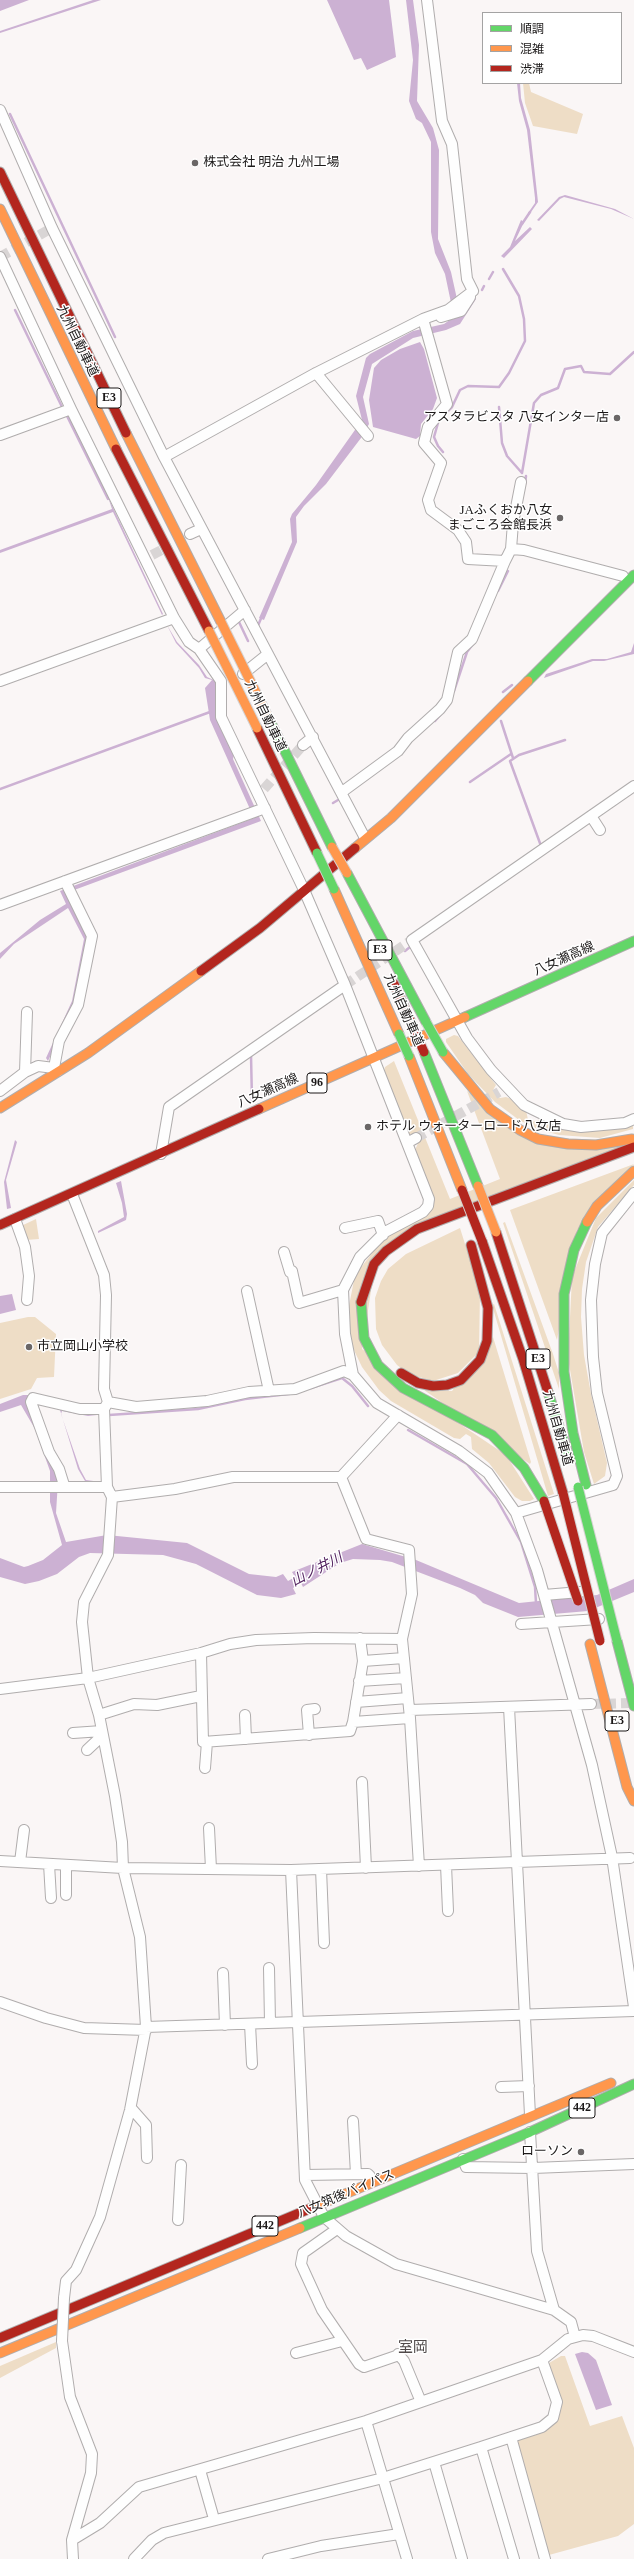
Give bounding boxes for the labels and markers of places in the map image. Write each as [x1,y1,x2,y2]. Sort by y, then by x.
place label: 株式会社 明治 九州工場 [203,155,339,171]
marker: 株式会社 明治 九州工場 [190,158,200,168]
place label: アスタラビスタ 八女インター店 [424,410,609,426]
marker: アスタラビスタ 八女インター店 [612,413,622,423]
place label: JAふくおか八女 まごころ会館長浜 [448,503,552,534]
marker: JAふくおか八女 まごころ会館長浜 [555,513,565,523]
place label: ホテル ウォーターロード八女店 [376,1119,561,1135]
marker: ホテル ウォーターロード八女店 [363,1122,373,1132]
place label: 市立岡山小学校 [37,1339,128,1355]
marker: 市立岡山小学校 [24,1342,34,1352]
place label: ローソン [521,2144,573,2160]
marker: ローソン [576,2147,586,2157]

